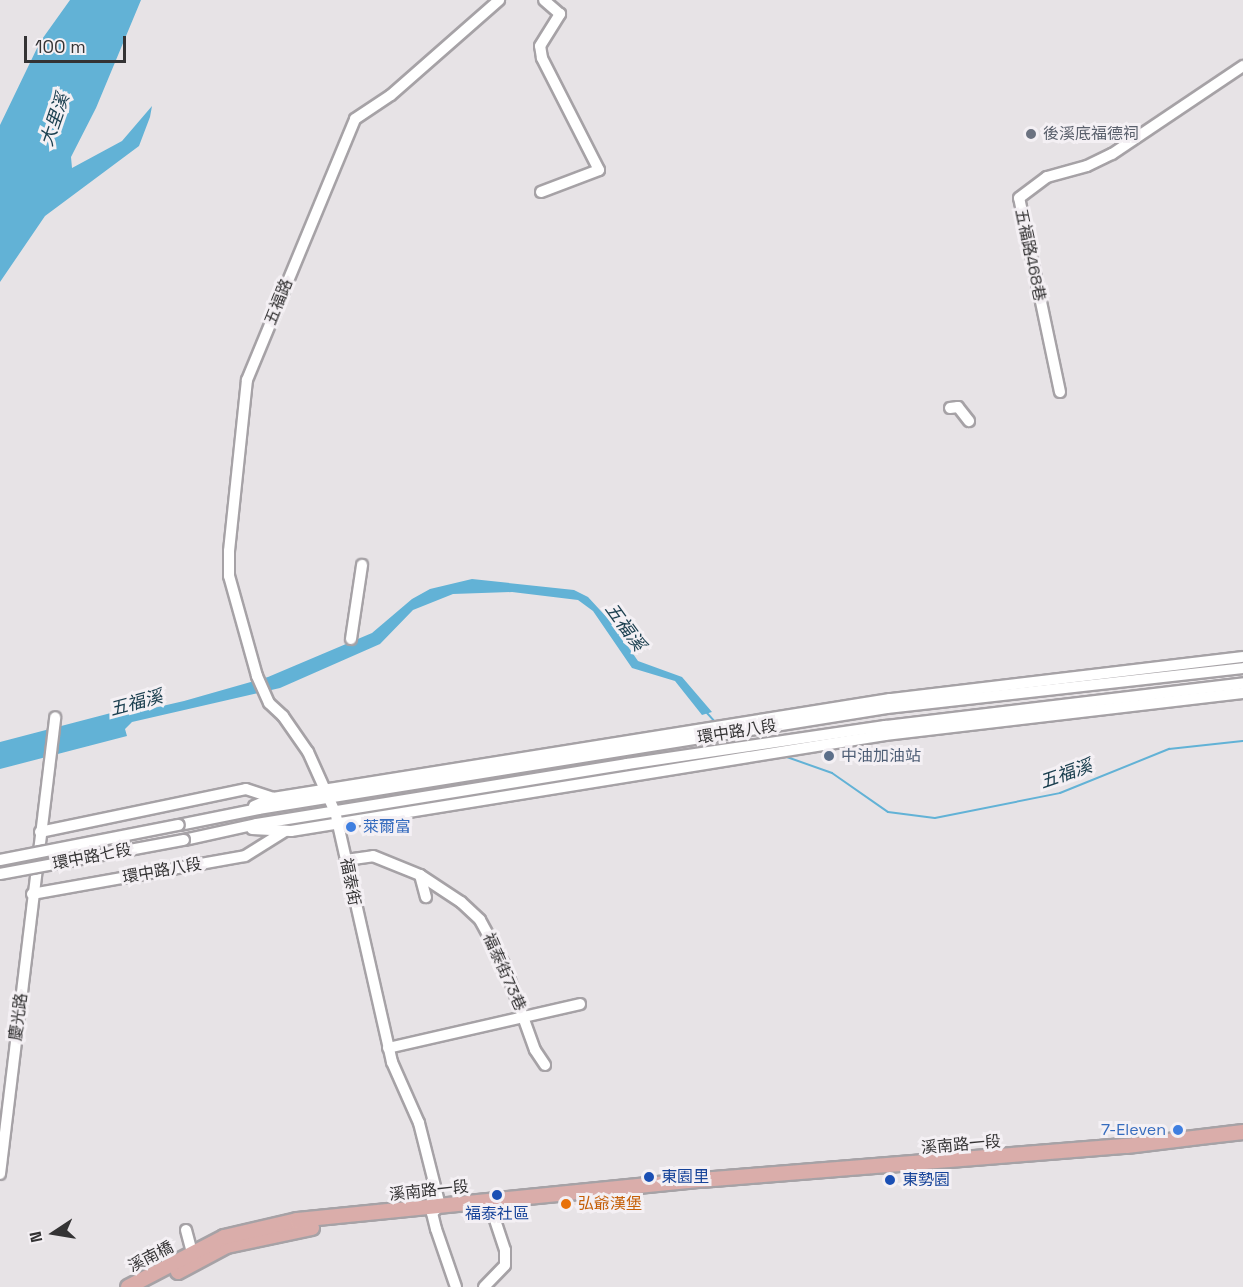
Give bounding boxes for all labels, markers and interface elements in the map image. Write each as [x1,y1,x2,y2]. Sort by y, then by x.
scale bar [27,24,129,62]
text: 100 m [35,35,86,58]
water label: 大里溪 [36,91,74,149]
place label: 後溪底福德祠 [1043,124,1139,144]
marker: 後溪底福德祠 [1024,127,1038,141]
street label: 五福路468巷 [1011,207,1049,303]
street label: 五福路 [261,276,297,328]
water label: 五福溪 [600,599,650,655]
water label: 五福溪 [107,686,165,720]
street label: 環中路八段 [696,716,778,748]
place label: 中油加油站 [841,746,921,766]
marker: 中油加油站 [822,749,836,763]
water label: 五福溪 [1037,755,1095,793]
place label: 萊爾富 [363,817,411,837]
marker: 萊爾富 [344,820,358,834]
street label: 環中路七段 [51,840,133,874]
street label: 環中路八段 [121,855,203,887]
street label: 福泰街 [336,857,364,907]
street label: 福泰街73巷 [478,930,530,1014]
street label: 慶光路 [7,992,31,1042]
place label: 7-Eleven [1101,1120,1166,1140]
marker: 7-Eleven [1171,1123,1185,1137]
street label: 溪南路一段 [920,1132,1002,1158]
place label: 東園里 [661,1167,709,1187]
marker: 東園里 [642,1170,656,1184]
place label: 東勢園 [902,1170,950,1190]
marker: 東勢園 [883,1173,897,1187]
street label: 溪南路一段 [388,1177,470,1205]
marker: 福泰社區 [490,1188,504,1202]
place label: 弘爺漢堡 [578,1194,642,1214]
marker: 弘爺漢堡 [559,1197,573,1211]
north arrow [24,1203,84,1263]
place label: 福泰社區 [465,1204,529,1224]
text: N [25,1229,47,1244]
street label: 溪南橋 [125,1238,177,1276]

